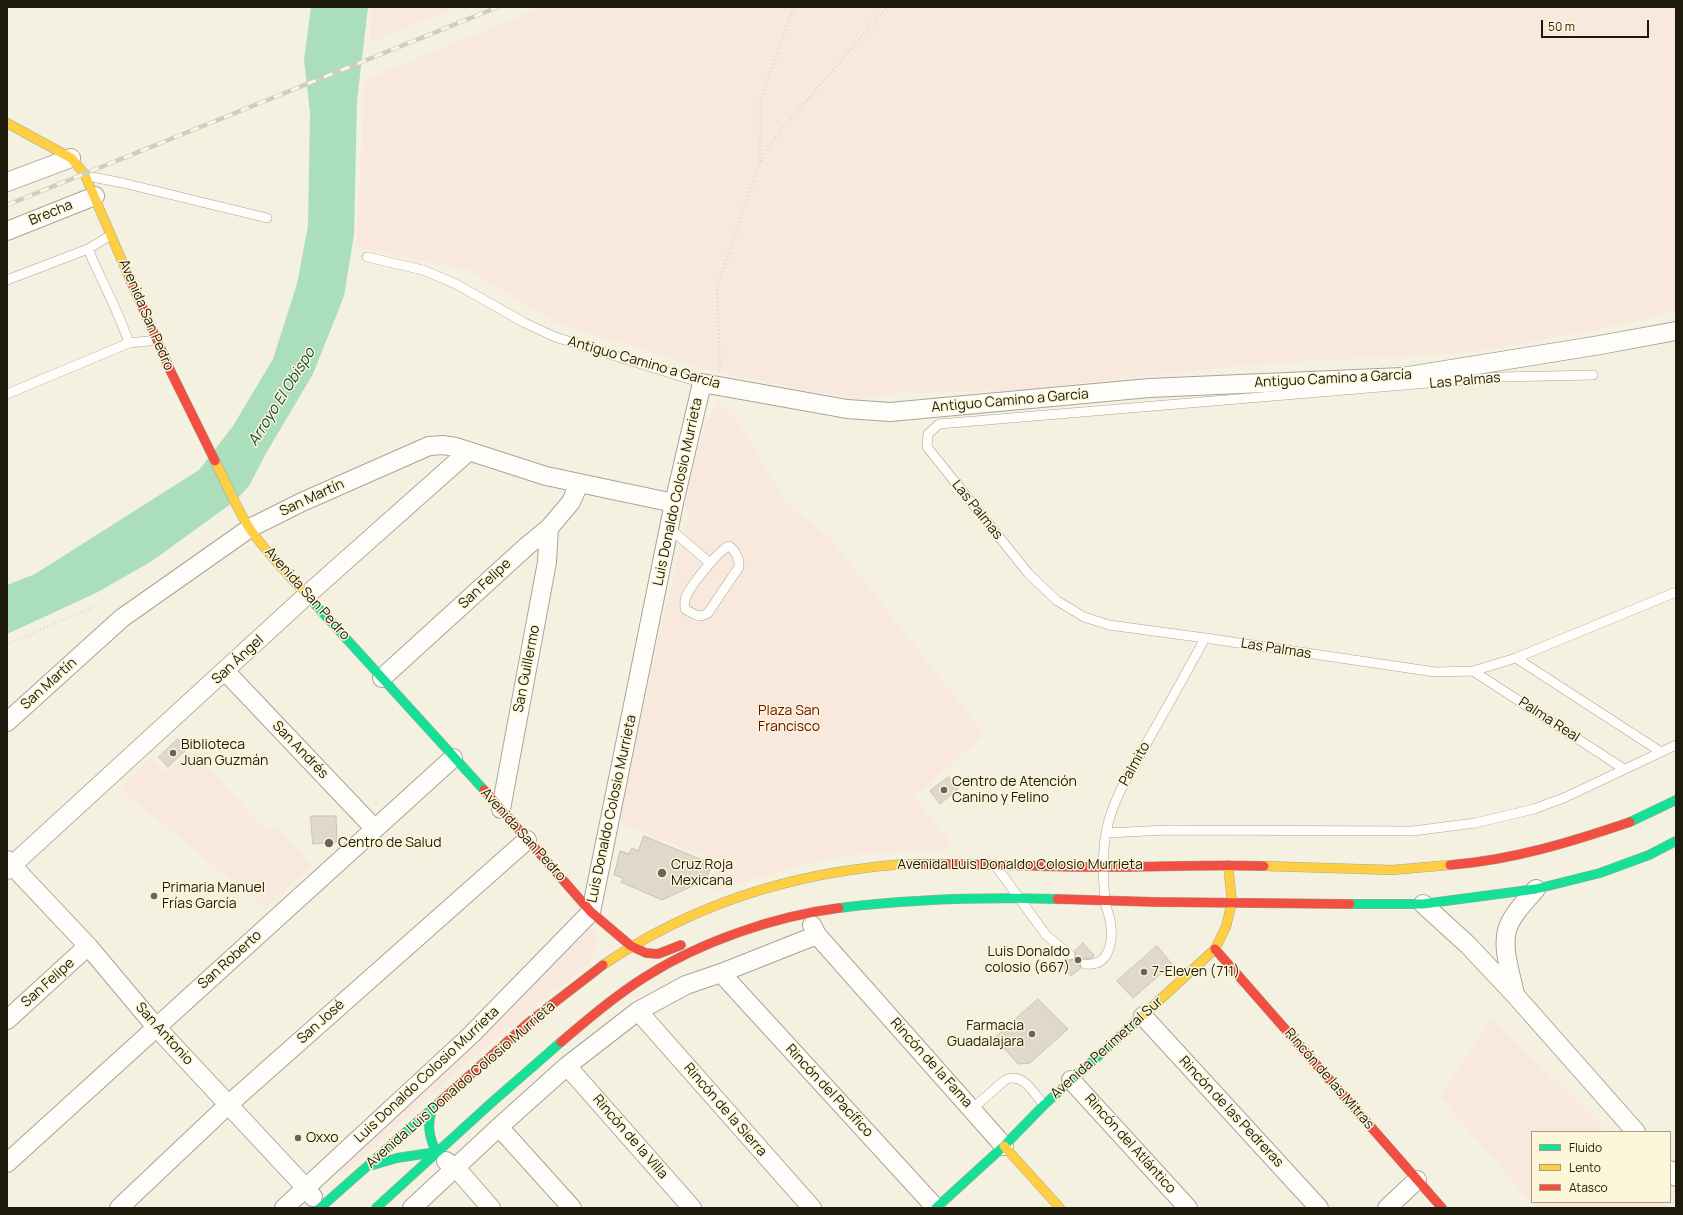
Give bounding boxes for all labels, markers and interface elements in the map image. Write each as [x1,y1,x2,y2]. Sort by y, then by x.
scale bar [1543,12,1651,38]
text: 50 m [1548,18,1575,35]
street label: Brecha [27,197,75,229]
street label: Avenida San Pedro [115,257,177,373]
street label: Antiguo Camino a García [566,333,722,393]
water label: Arroyo El Obispo [245,345,319,449]
street label: Antiguo Camino a García [1254,366,1412,392]
street label: Las Palmas [1429,370,1501,392]
street label: Antiguo Camino a García [931,386,1089,416]
street label: Luis Donaldo Colosio Murrieta [650,396,706,588]
street label: San Martín [277,476,347,520]
street label: Las Palmas [948,477,1006,543]
street label: Avenida San Pedro [261,544,353,644]
street label: San Felipe [455,556,515,612]
street label: San Guillermo [510,624,544,714]
street label: San Ángel [209,632,267,688]
street label: Las Palmas [1240,635,1312,663]
street label: San Martín [18,655,80,713]
street label: Palma Real [1515,694,1583,746]
park label: Plaza San Francisco [758,703,820,736]
street label: Luis Donaldo Colosio Murrieta [584,713,640,905]
street label: San Andrés [268,718,332,782]
place label: Biblioteca Juan Guzmán [181,737,268,770]
street label: Palmito [1116,739,1154,789]
marker: Biblioteca Juan Guzmán [168,748,178,758]
place label: Centro de Atención Canino y Felino [952,774,1077,806]
street label: Avenida San Pedro [477,785,569,885]
marker: Centro de Atención Canino y Felino [939,785,949,795]
place label: Centro de Salud [338,835,441,851]
marker: Centro de Salud [323,837,335,849]
place label: Cruz Roja Mexicana [671,857,733,890]
street label: Avenida Luis Donaldo Colosio Murrieta [897,857,1143,873]
marker: Cruz Roja Mexicana [656,867,668,879]
place label: Primaria Manuel Frías García [162,880,265,912]
marker: Primaria Manuel Frías García [149,891,159,901]
street label: San Roberto [195,927,265,993]
place label: Luis Donaldo colosio (667) [985,944,1070,976]
street label: San Felipe [18,955,78,1011]
marker: Luis Donaldo colosio (667) [1073,955,1083,965]
place label: 7-Eleven (711) [1152,964,1240,980]
marker: 7-Eleven (711) [1139,967,1149,977]
street label: Avenida Perimetral Sur [1048,993,1166,1103]
street label: San José [294,996,348,1048]
street label: Avenida Luis Donaldo Colosio Murrieta [363,998,559,1172]
street label: San Antonio [132,999,196,1069]
street label: Luis Donaldo Colosio Murrieta [351,1003,503,1147]
street label: Rincón de la Fama [886,1015,976,1111]
place label: Farmacia Guadalajara [947,1018,1024,1050]
street label: Rincón de las Mitras [1281,1025,1377,1133]
marker: Farmacia Guadalajara [1027,1029,1037,1039]
street label: Rincón del Pacífico [782,1041,876,1141]
street label: Rincón de las Pedreras [1175,1053,1287,1171]
street label: Rincón de la Sierra [680,1060,770,1160]
street label: Rincón de la Villa [589,1091,671,1183]
street label: Rincón del Atlántico [1081,1091,1179,1197]
place label: Oxxo [306,1130,339,1146]
legend [1531,1131,1671,1203]
marker: Oxxo [293,1133,303,1143]
text: Fluido [1569,1139,1602,1156]
text: Lento [1569,1159,1601,1176]
text: Atasco [1569,1179,1608,1196]

